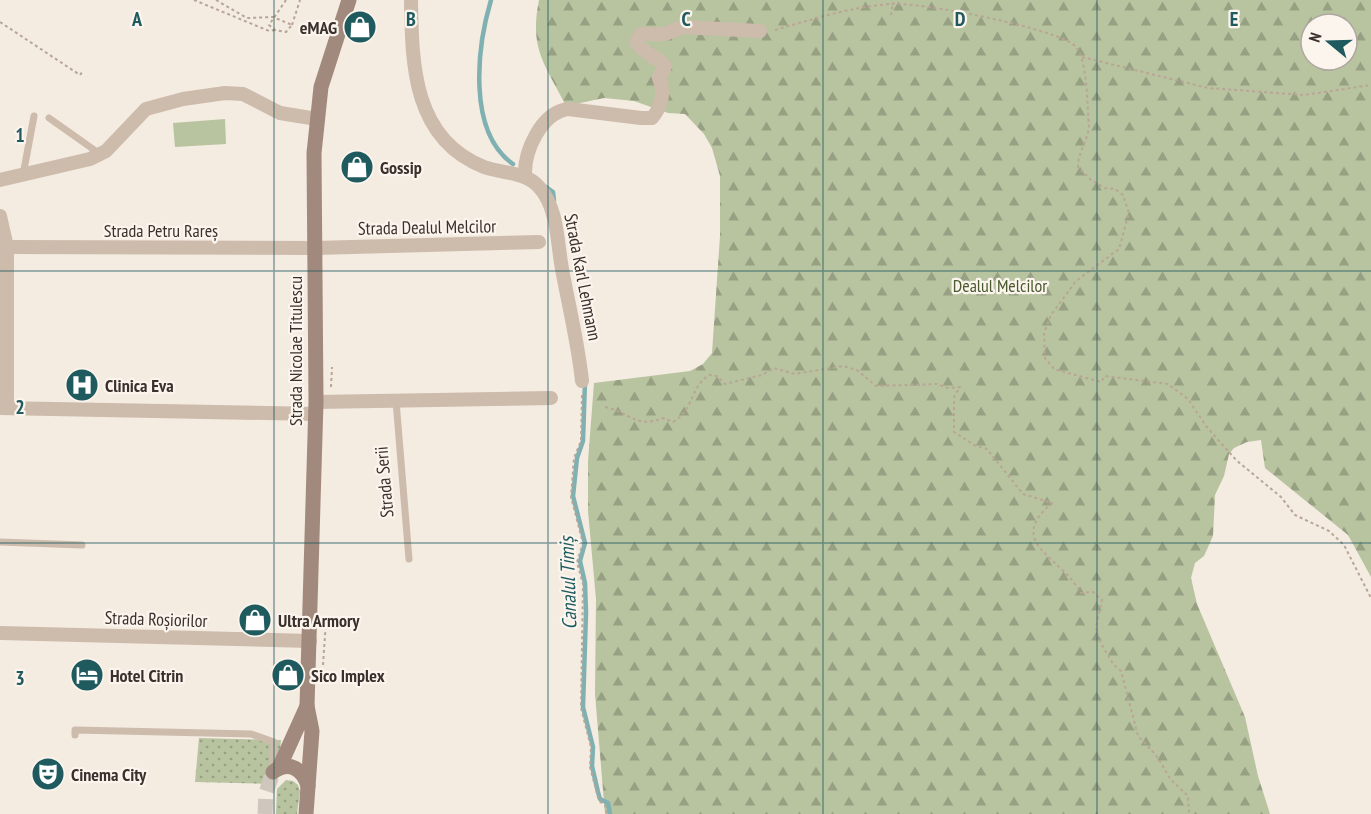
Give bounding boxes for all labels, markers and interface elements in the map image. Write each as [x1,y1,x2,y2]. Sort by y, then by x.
text: A [131,6,143,32]
text: B [406,6,416,32]
text: C [681,6,691,32]
text: D [955,6,966,32]
text: E [1230,6,1238,32]
shop icon: eMAG [342,9,378,45]
north arrow [1299,12,1359,72]
place label: eMAG [300,16,337,39]
text: N [1304,30,1326,44]
text: 1 [15,122,25,148]
shop icon: Gossip [339,149,375,185]
place label: Gossip [380,156,422,179]
street label: Strada Karl Lehmann [559,211,607,343]
street label: Strada Dealul Melcilor [358,214,496,240]
street label: Strada Petru Rareș [104,219,218,242]
park label: Dealul Melcilor [953,274,1047,297]
street label: Strada Nicolae Titulescu [284,276,307,426]
hospital icon: Clinica Eva [64,367,100,403]
place label: Clinica Eva [105,374,174,397]
text: 2 [15,394,25,420]
street label: Strada Serii [369,445,399,519]
water label: Canalul Timiș [553,534,583,630]
shop icon: Ultra Armory [237,602,273,638]
street label: Strada Roșiorilor [104,606,208,632]
place label: Ultra Armory [278,609,360,632]
hotel icon: Hotel Citrin [69,657,105,693]
shop icon: Sico Implex [270,657,306,693]
place label: Hotel Citrin [110,664,183,687]
place label: Sico Implex [311,664,385,687]
text: 3 [15,665,25,691]
theatre icon: Cinema City [30,756,66,792]
place label: Cinema City [71,763,147,786]

